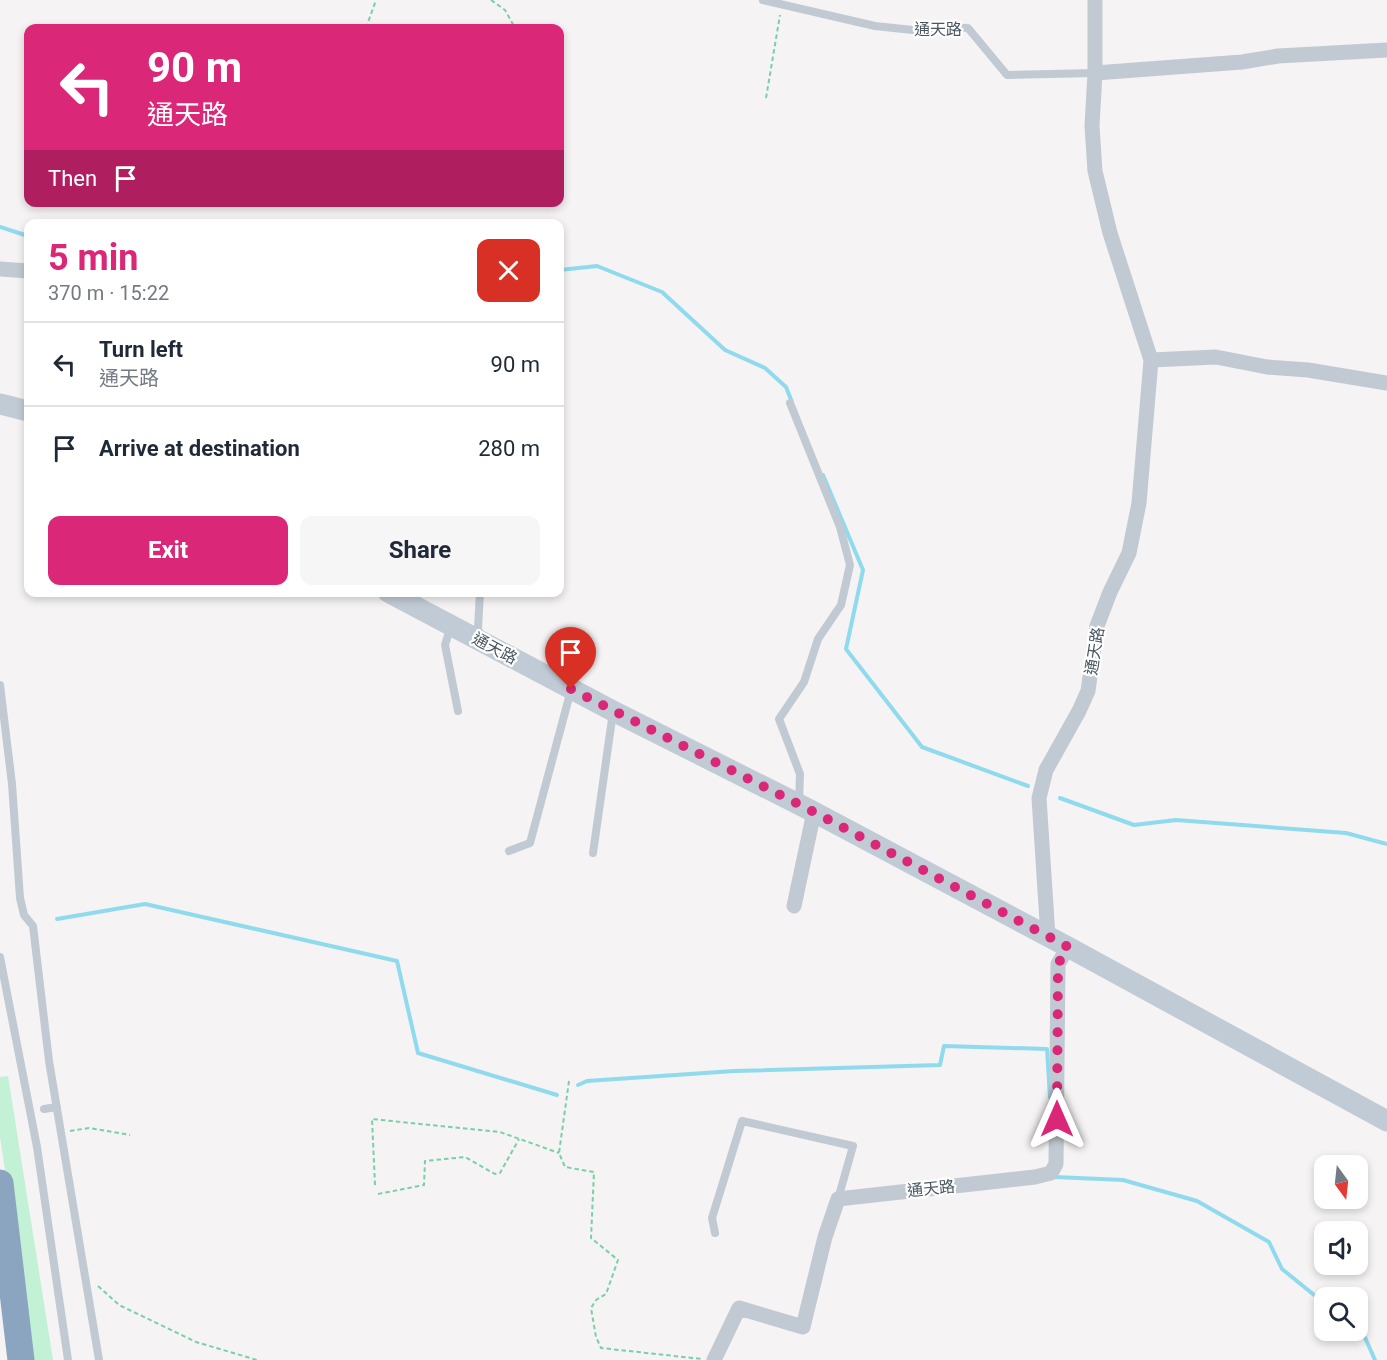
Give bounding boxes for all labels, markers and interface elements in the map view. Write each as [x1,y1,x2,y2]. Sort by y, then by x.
street label: 通天路 [914,20,962,39]
text: 90 m [147,43,242,92]
icon: left [48,48,126,126]
text: 通天路 [147,99,228,131]
icon: arrive [109,162,142,195]
text: Then [48,166,97,191]
text: 5 min [48,237,139,279]
button: close [477,239,540,302]
text: 370 m · 15:22 [48,281,169,305]
text: Turn left [99,337,183,362]
icon: left [48,348,81,381]
text: 90 m [491,352,540,377]
text: 通天路 [99,366,159,390]
icon: arrive [48,432,81,465]
text: Arrive at destination [99,436,300,461]
text: 280 m [478,436,540,461]
button: Exit [48,516,288,585]
button: Share [300,516,540,585]
street label: 通天路 [1081,626,1108,676]
pin [545,627,596,689]
street label: 通天路 [469,629,520,668]
icon: arrive [554,636,587,669]
position arrow [1025,1087,1089,1151]
north arrow [1314,1155,1368,1209]
map controls [1314,1155,1368,1341]
street label: 通天路 [906,1177,956,1200]
button: sound [1314,1221,1368,1275]
button: search [1314,1287,1368,1341]

